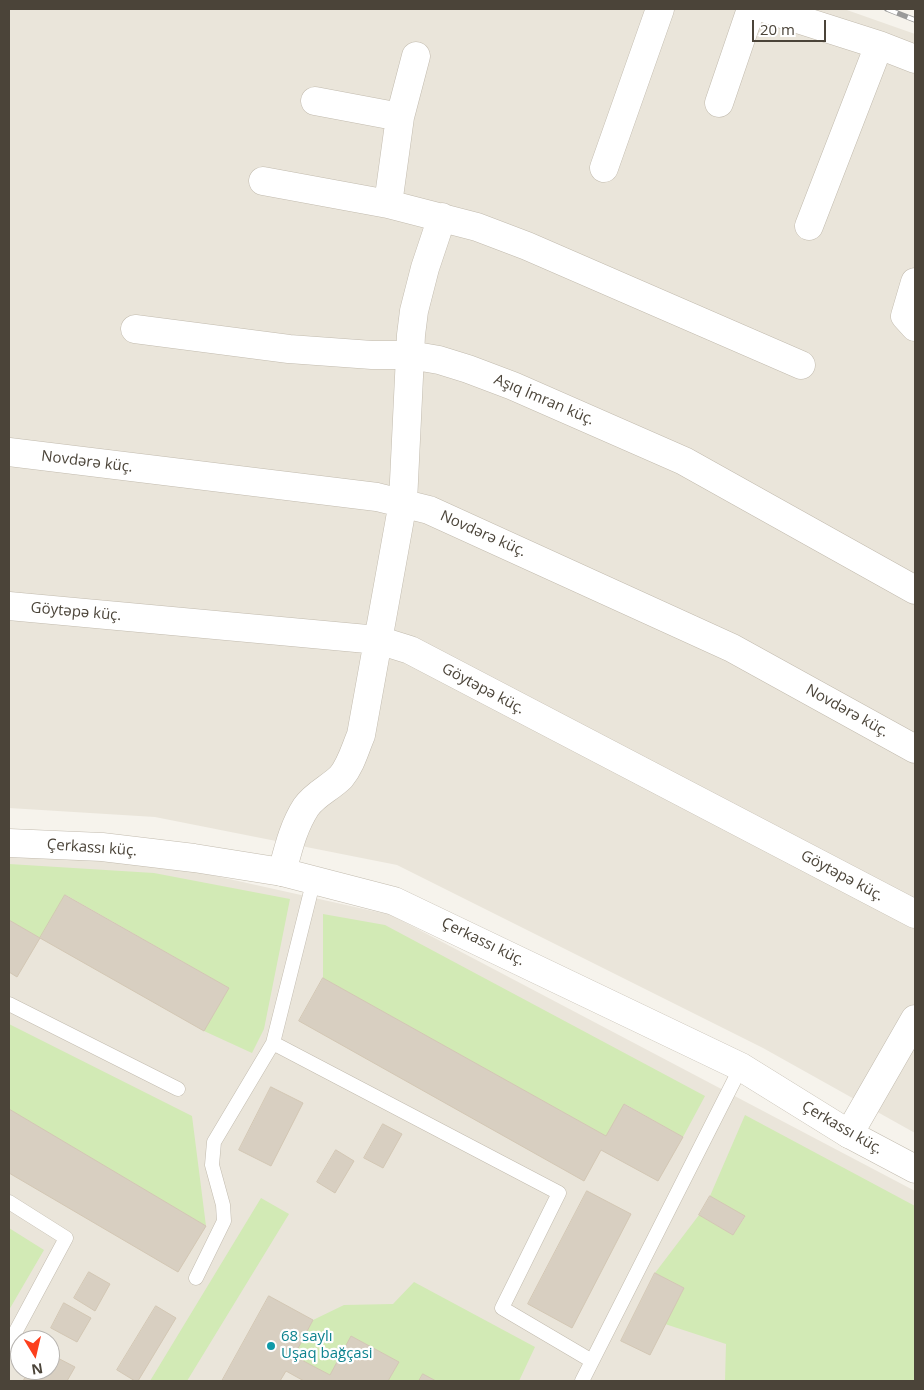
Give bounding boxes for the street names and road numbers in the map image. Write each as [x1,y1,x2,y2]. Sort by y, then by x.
street label: Aşıq İmran küç. [491,371,597,429]
street label: Novdərə küç. [40,447,134,477]
street label: Novdərə küç. [437,507,529,561]
street label: Göytəpə küç. [30,599,122,625]
street label: Göytəpə küç. [439,660,527,718]
street label: Novdərə küç. [802,681,892,741]
street label: Çerkassı küç. [46,836,138,860]
street label: Göytəpə küç. [798,847,886,905]
street label: Çerkassı küç. [438,914,528,970]
street label: Çerkassı küç. [798,1098,886,1158]

